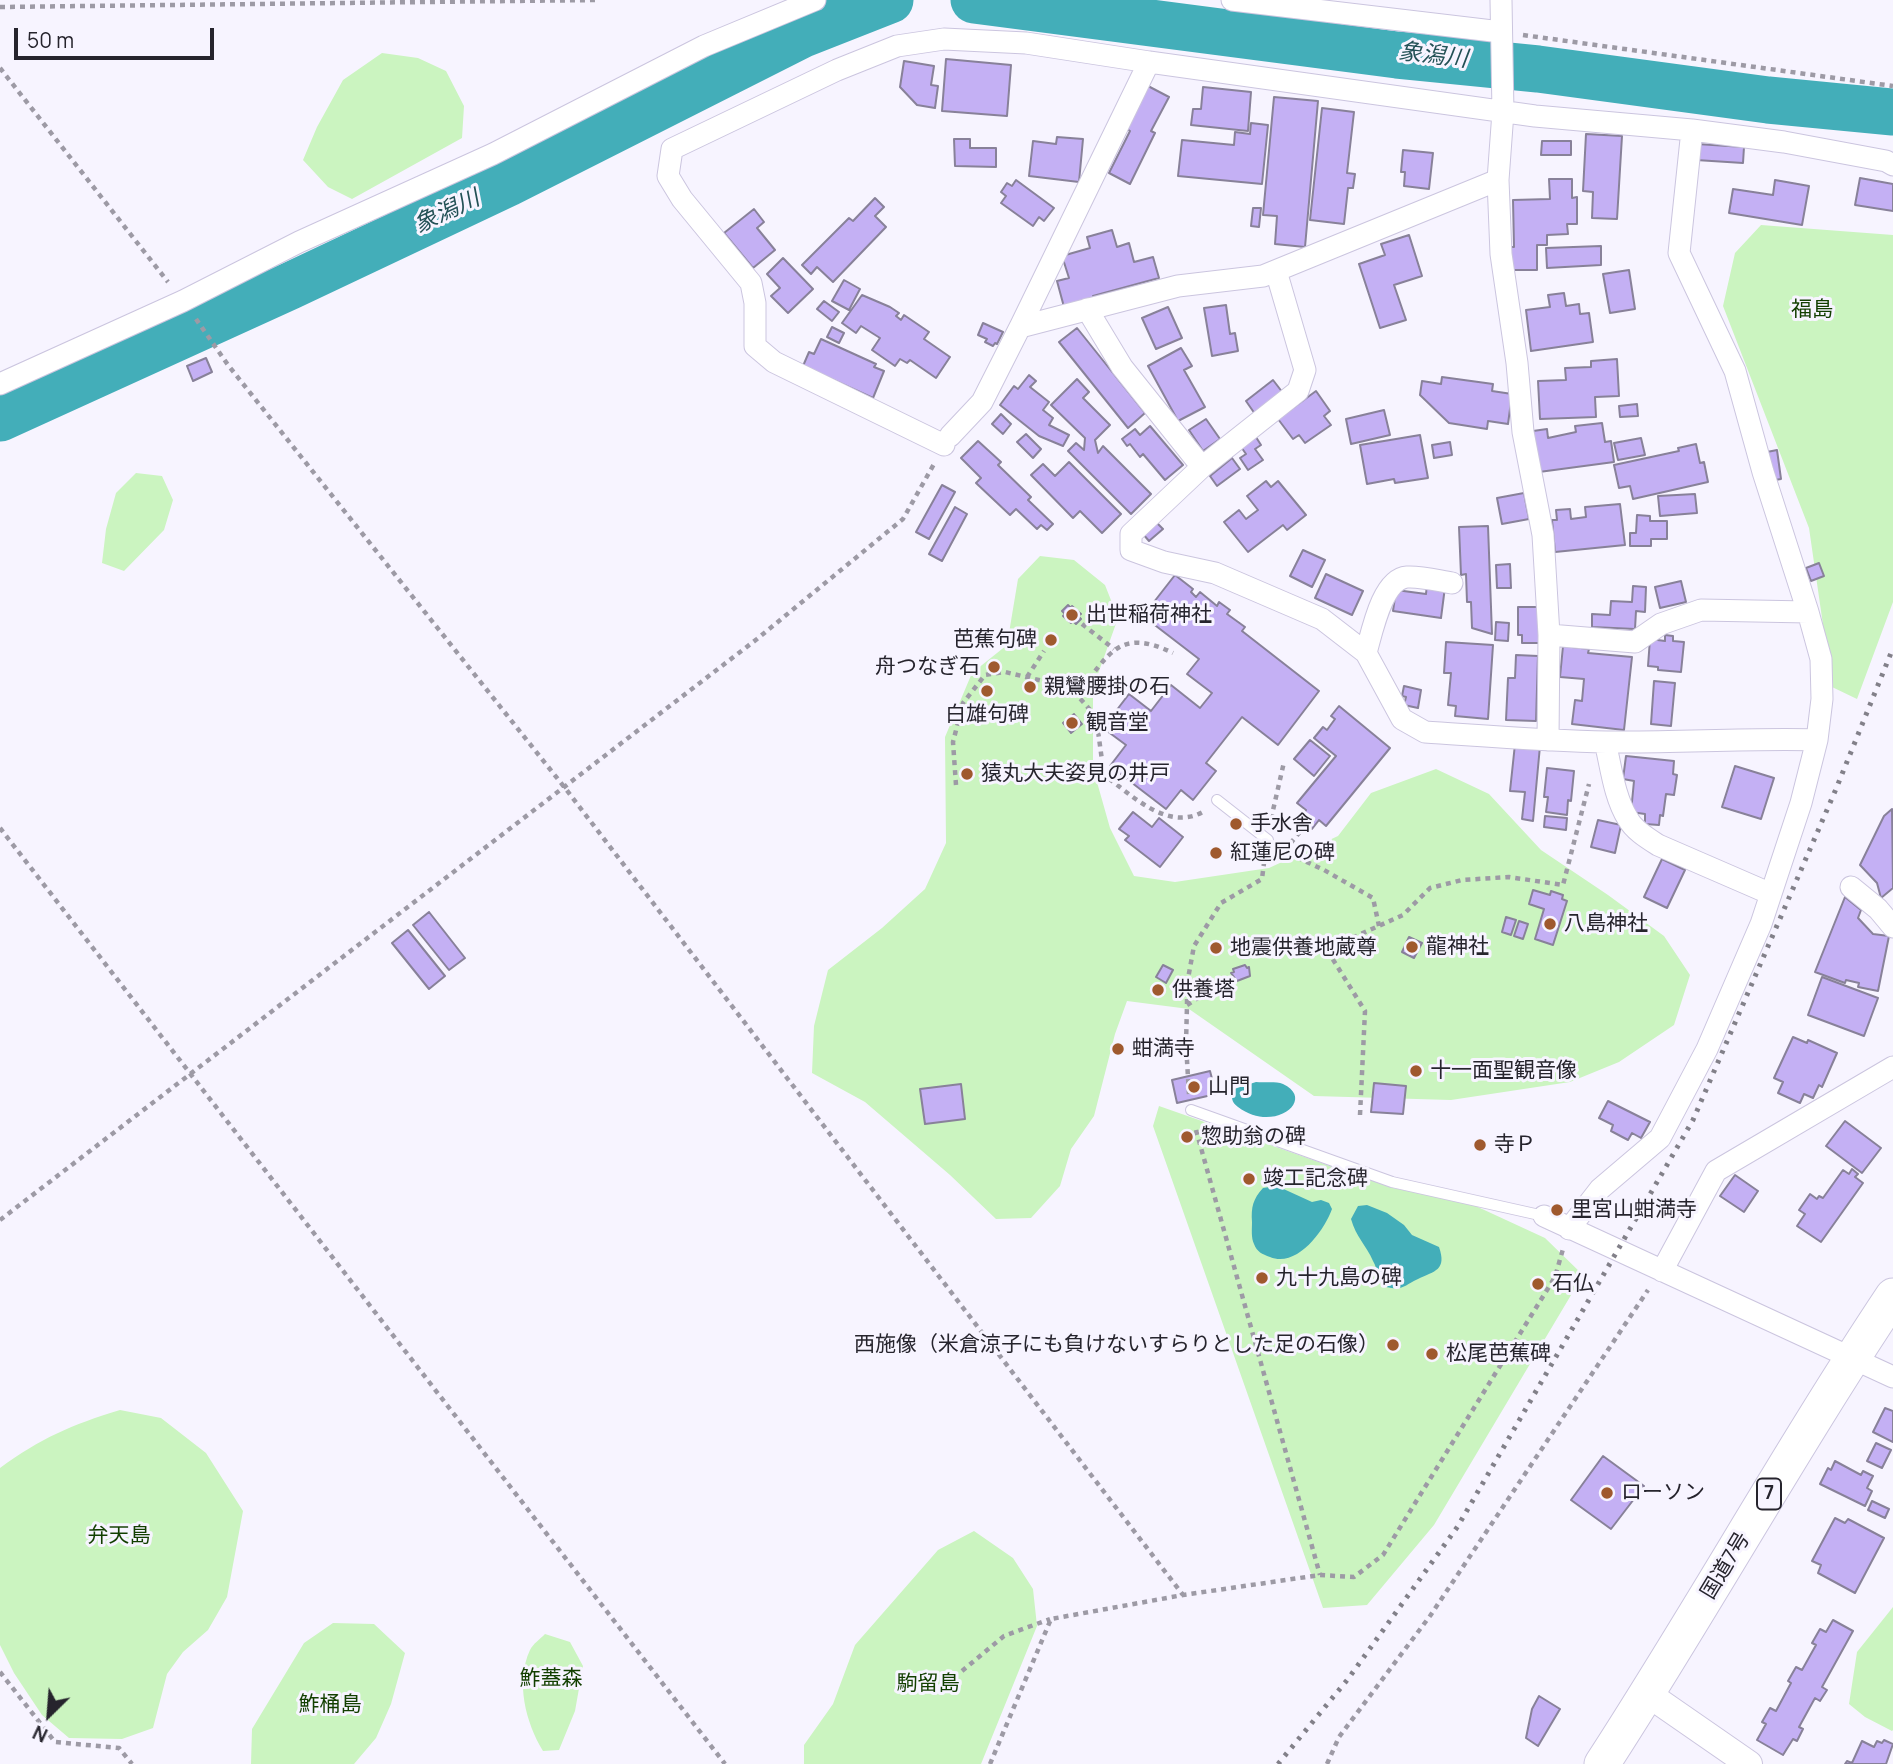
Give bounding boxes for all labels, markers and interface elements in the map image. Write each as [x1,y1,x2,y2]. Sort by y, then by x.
scale bar [18,14,217,58]
text: 50 m [27,26,74,54]
water label: 象潟川 [1397,38,1469,74]
water label: 象潟川 [410,185,484,239]
park label: 福島 [1791,297,1833,323]
place label: 出世稲荷神社 [1086,602,1212,628]
marker: 出世稲荷神社 [1064,607,1080,623]
place label: 芭蕉句碑 [953,627,1037,653]
marker: 芭蕉句碑 [1043,632,1059,648]
place label: 舟つなぎ石 [875,654,980,680]
marker: 舟つなぎ石 [986,659,1002,675]
place label: 親鸞腰掛の石 [1044,674,1170,700]
marker: 親鸞腰掛の石 [1022,679,1038,695]
marker: 白雄句碑 [979,683,995,699]
place label: 白雄句碑 [945,702,1029,728]
place label: 観音堂 [1086,710,1149,736]
marker: 観音堂 [1064,715,1080,731]
place label: 猿丸大夫姿見の井戸 [981,761,1170,787]
marker: 猿丸大夫姿見の井戸 [959,766,975,782]
place label: 手水舎 [1250,811,1313,837]
marker: 手水舎 [1228,816,1244,832]
place label: 紅蓮尼の碑 [1230,840,1335,866]
marker: 紅蓮尼の碑 [1208,845,1224,861]
place label: 八島神社 [1564,911,1648,937]
marker: 八島神社 [1542,916,1558,932]
place label: 龍神社 [1426,934,1489,960]
place label: 地震供養地蔵尊 [1230,935,1377,961]
marker: 龍神社 [1404,939,1420,955]
marker: 地震供養地蔵尊 [1208,940,1224,956]
place label: 供養塔 [1172,977,1235,1003]
marker: 供養塔 [1150,982,1166,998]
place label: 蚶満寺 [1132,1036,1195,1062]
marker: 蚶満寺 [1110,1041,1126,1057]
place label: 十一面聖観音像 [1430,1058,1577,1084]
marker: 十一面聖観音像 [1408,1063,1424,1079]
place label: 山門 [1208,1074,1250,1100]
marker: 山門 [1186,1079,1202,1095]
place label: 惣助翁の碑 [1201,1124,1306,1150]
marker: 惣助翁の碑 [1179,1129,1195,1145]
place label: 寺Ｐ [1494,1132,1536,1158]
marker: 寺Ｐ [1472,1137,1488,1153]
place label: 竣工記念碑 [1263,1166,1368,1192]
marker: 竣工記念碑 [1241,1171,1257,1187]
place label: 里宮山蚶満寺 [1571,1197,1697,1223]
marker: 里宮山蚶満寺 [1549,1202,1565,1218]
place label: 九十九島の碑 [1276,1265,1402,1291]
marker: 九十九島の碑 [1254,1270,1270,1286]
place label: 石仏 [1552,1271,1594,1297]
marker: 石仏 [1530,1276,1546,1292]
place label: 西施像（米倉涼子にも負けないすらりとした足の石像） [854,1332,1379,1358]
marker: 西施像（米倉涼子にも負けないすらりとした足の石像） [1385,1337,1401,1353]
place label: 松尾芭蕉碑 [1446,1341,1551,1367]
marker: 松尾芭蕉碑 [1424,1346,1440,1362]
road number: 7 [1757,1478,1781,1510]
place label: ローソン [1621,1480,1705,1506]
marker: ローソン [1599,1485,1615,1501]
park label: 弁天島 [88,1523,150,1549]
street label: 国道7号 [1696,1528,1756,1604]
park label: 鮓蓋森 [520,1666,582,1692]
park label: 駒留島 [897,1671,959,1697]
north arrow [14,1680,84,1750]
park label: 鮓桶島 [299,1692,361,1718]
text: N [28,1719,52,1749]

